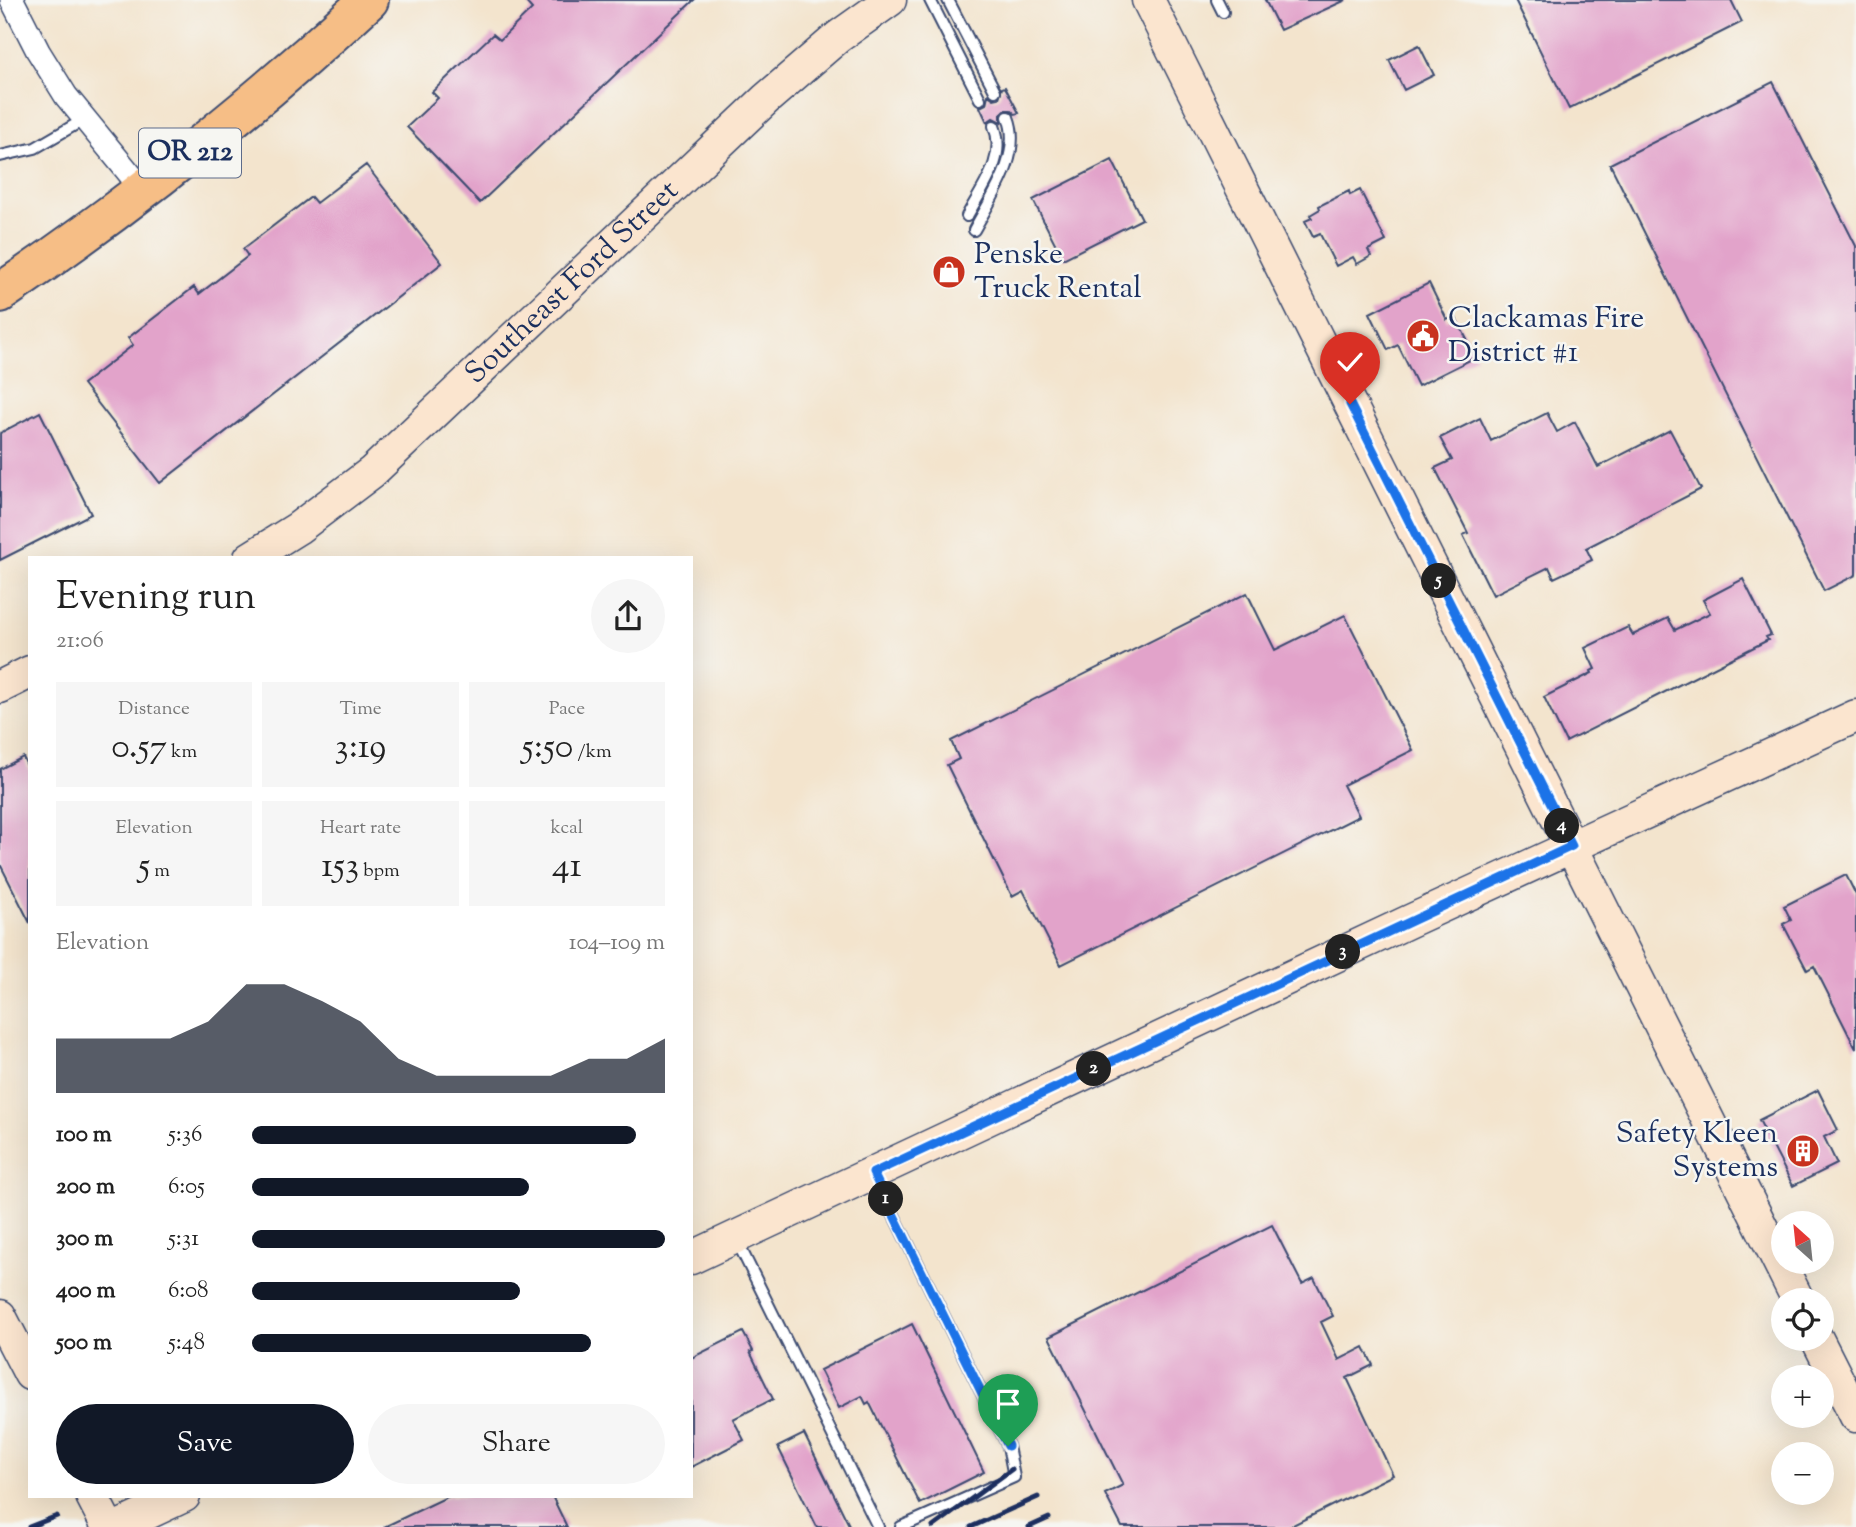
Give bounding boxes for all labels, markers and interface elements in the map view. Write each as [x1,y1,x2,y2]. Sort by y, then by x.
road number: OR 212 [139,128,241,178]
street label: Southeast Ford Street [456,171,689,394]
place label: Penske Truck Rental [974,234,1142,311]
shop icon: Penske Truck Rental [930,253,968,291]
place label: Clackamas Fire District #1 [1448,298,1644,375]
public building icon: Clackamas Fire District #1 [1404,317,1442,355]
pin [1320,332,1380,404]
icon: check [1331,343,1369,381]
pin: 5 [1422,564,1456,598]
text: 5 [1435,567,1442,594]
text: Evening run [56,572,256,626]
button: share [591,579,665,653]
text: 21:06 [56,625,104,658]
text: Distance [118,696,190,723]
text: Time [339,696,382,723]
text: Pace [549,696,585,723]
text: 0.57 [111,723,167,774]
text: 3:19 [335,723,386,774]
text: 5:50 [522,723,573,774]
text: km [167,739,197,766]
text: /km [573,739,612,766]
pin: 4 [1544,808,1580,844]
text: 4 [1557,812,1566,839]
text: Elevation [116,815,193,842]
text: Heart rate [320,815,401,842]
text: kcal [550,815,583,842]
text: 5 [138,842,150,893]
text: 153 [321,842,359,893]
text: 41 [552,842,582,893]
text: m [150,858,170,885]
text: bpm [359,858,400,885]
text: Elevation [56,927,149,960]
text: 104–109 m [569,927,665,960]
pin: 3 [1326,934,1360,970]
text: 3 [1339,938,1346,965]
pin: 2 [1076,1052,1112,1086]
text: 2 [1089,1055,1098,1082]
place label: Safety Kleen Systems [1616,1113,1778,1190]
text: 100 m [56,1119,112,1152]
text: 5:36 [168,1119,202,1152]
building icon: Safety Kleen Systems [1784,1132,1822,1170]
text: 200 m [56,1171,115,1204]
text: 6:05 [168,1171,205,1204]
pin: 1 [868,1182,903,1216]
text: 1 [882,1185,889,1212]
north arrow [1771,1211,1834,1274]
map controls [1771,1211,1834,1505]
text: 300 m [56,1223,113,1256]
text: 5:31 [168,1223,199,1256]
text: 400 m [56,1275,116,1308]
text: 6:08 [168,1275,209,1308]
button: locate [1771,1288,1834,1351]
text: 500 m [56,1327,112,1360]
text: 5:48 [168,1327,205,1360]
button: + [1771,1365,1834,1428]
pin [978,1374,1038,1446]
icon: arrive [989,1385,1027,1423]
button: Save [56,1404,354,1484]
button: Share [368,1404,665,1484]
button: − [1771,1442,1834,1505]

